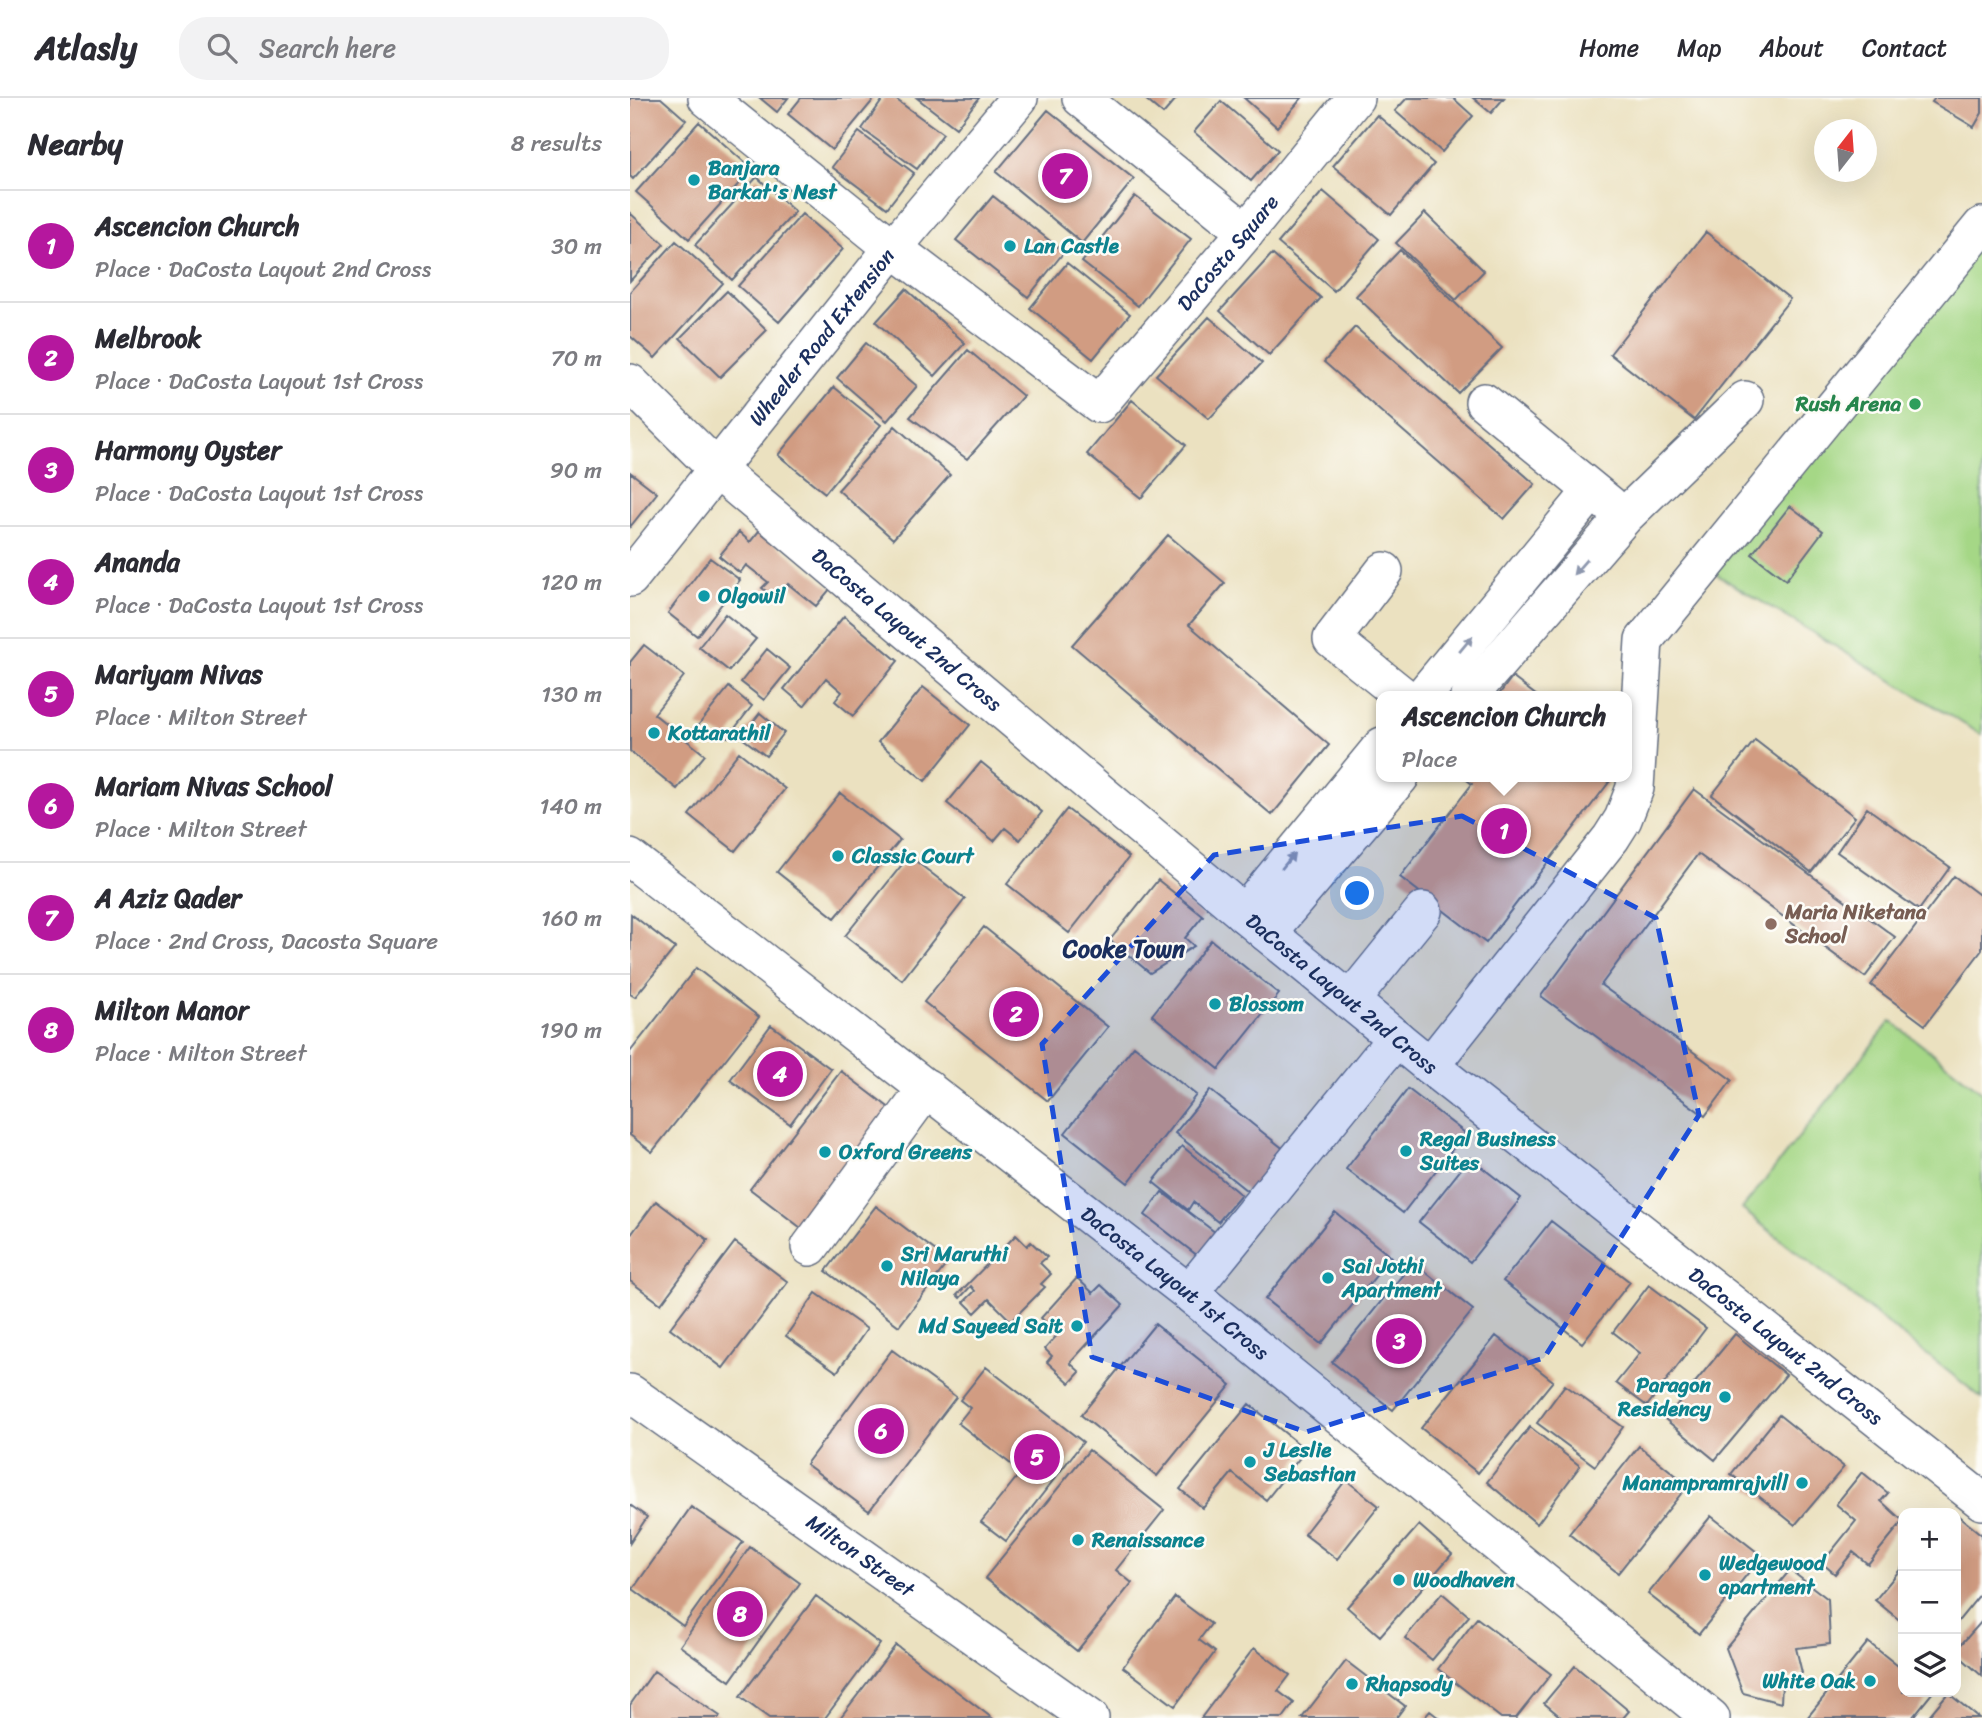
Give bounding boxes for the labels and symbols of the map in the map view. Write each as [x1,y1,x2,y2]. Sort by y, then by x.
north arrow [1814,119,1877,182]
place label: Banjara Barkat's Nest [708,149,838,211]
pin: 7 [1042,150,1088,202]
marker: Banjara Barkat's Nest [686,172,702,188]
street label: DaCosta Square [1167,186,1289,320]
place label: Lan Castle [1024,227,1120,265]
marker: Lan Castle [1002,238,1018,254]
street label: Wheeler Road Extension [739,240,905,435]
place label: Rush Arena [1795,385,1901,423]
marker: Rush Arena [1907,396,1923,412]
street label: DaCosta Layout 2nd Cross [803,538,1011,722]
one-way arrow [1573,559,1588,576]
place label: Olgowil [718,577,786,615]
marker: Olgowil [696,588,712,604]
one-way arrow [1458,635,1473,652]
place label: Kottarathil [667,714,771,752]
marker: Kottarathil [646,725,662,741]
pin: 1 [1481,805,1527,857]
place label: Classic Court [851,837,975,875]
marker: Classic Court [830,848,846,864]
one-way arrow [1280,852,1295,870]
your location [1340,876,1374,910]
place label: Maria Niketana School [1784,893,1927,955]
street label: DaCosta Layout 2nd Cross [1236,903,1447,1085]
marker: Maria Niketana School [1763,916,1779,932]
district label: Cooke Town [1062,928,1185,970]
place label: Blossom [1229,985,1305,1023]
pin: 2 [993,988,1039,1040]
marker: Blossom [1207,996,1223,1012]
pin: 4 [757,1048,803,1100]
place label: Regal Business Suites [1419,1120,1556,1182]
place label: Oxford Greens [839,1133,973,1171]
marker: Regal Business Suites [1398,1143,1414,1159]
marker: Oxford Greens [817,1144,833,1160]
street label: DaCosta Layout 1st Cross [1072,1196,1278,1371]
place label: Sri Maruthi Nilaya [900,1235,1009,1297]
place label: Sai Jothi Apartment [1341,1247,1443,1309]
street label: DaCosta Layout 2nd Cross [1680,1257,1892,1436]
marker: Sri Maruthi Nilaya [879,1258,895,1274]
marker: Sai Jothi Apartment [1320,1270,1336,1286]
place label: Md Sayeed Sait [918,1307,1064,1345]
pin: 3 [1376,1315,1422,1367]
marker: Md Sayeed Sait [1069,1318,1085,1334]
place label: Paragon Residency [1617,1366,1712,1428]
marker: Paragon Residency [1717,1389,1733,1405]
pin: 6 [858,1405,904,1457]
pin: 5 [1014,1431,1060,1483]
place label: J Leslie Sebastian [1263,1431,1357,1493]
marker: J Leslie Sebastian [1242,1454,1258,1470]
place label: Manampramrajvill [1621,1464,1789,1502]
marker: Manampramrajvill [1794,1475,1810,1491]
street label: Milton Street [798,1504,924,1608]
place label: Renaissance [1091,1521,1205,1559]
marker: Renaissance [1070,1532,1086,1548]
place label: Wedgewood apartment [1718,1544,1827,1606]
place label: Woodhaven [1413,1561,1516,1599]
marker: Wedgewood apartment [1697,1567,1713,1583]
marker: Woodhaven [1391,1572,1407,1588]
pin: 8 [717,1588,763,1640]
place label: White Oak [1762,1662,1856,1700]
place label: Rhapsody [1365,1665,1454,1703]
marker: White Oak [1862,1673,1878,1689]
marker: Rhapsody [1344,1676,1360,1692]

